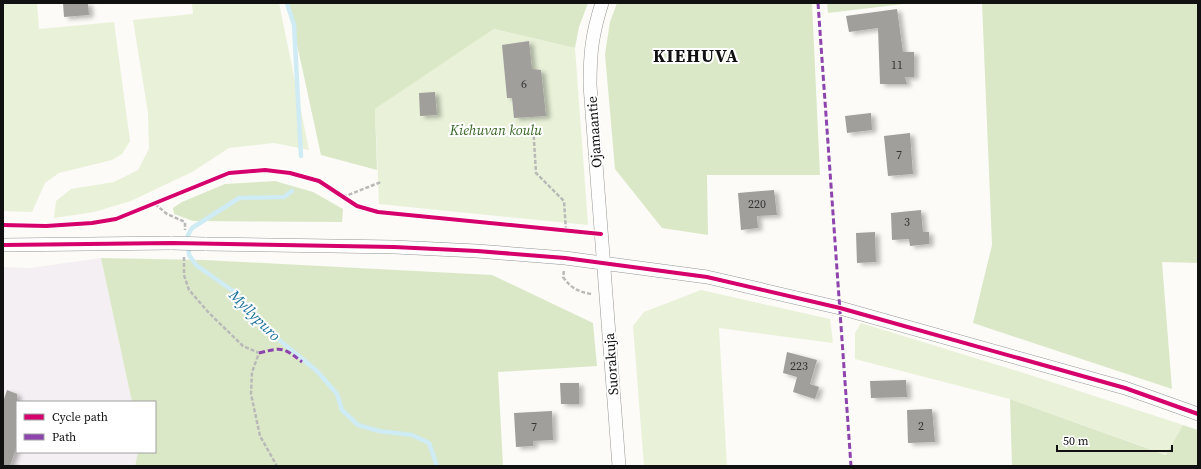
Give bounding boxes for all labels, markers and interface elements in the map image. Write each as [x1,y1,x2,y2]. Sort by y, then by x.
district label: KIEHUVA [653,43,739,68]
house number: 11 [891,57,903,73]
house number: 6 [521,76,527,92]
street label: Ojamaantie [582,95,606,169]
park label: Kiehuvan koulu [449,120,542,140]
house number: 7 [896,147,902,163]
house number: 220 [748,196,766,212]
house number: 3 [904,214,910,230]
water label: Myllypuro [224,284,285,345]
street label: Suorakuja [599,331,623,396]
house number: 223 [790,358,808,374]
legend [16,401,156,453]
text: Cycle path [52,409,108,425]
house number: 2 [918,418,924,434]
house number: 7 [531,419,537,435]
scale bar [1057,427,1172,453]
text: Path [52,429,76,445]
text: 50 m [1063,433,1089,449]

